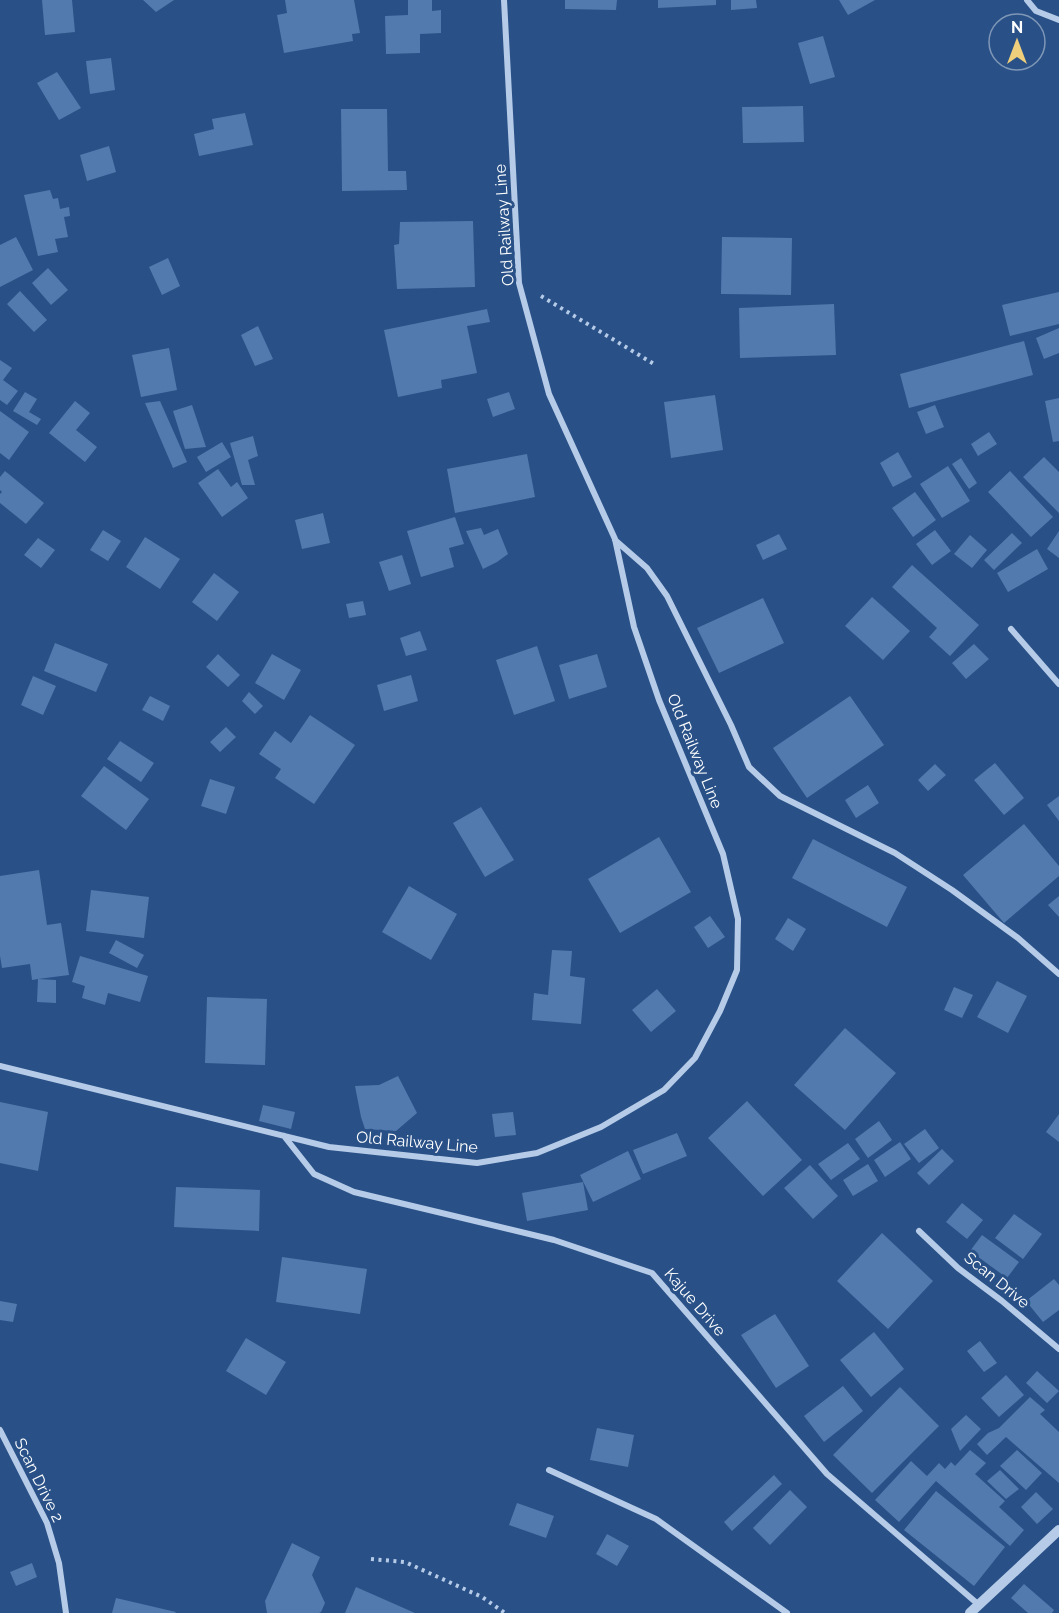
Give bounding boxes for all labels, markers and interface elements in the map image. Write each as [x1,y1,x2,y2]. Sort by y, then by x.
north arrow [987,12,1047,72]
text: N [1011,18,1023,37]
street label: Old Railway Line [490,163,518,287]
street label: Old Railway Line [663,691,727,811]
street label: Old Railway Line [355,1127,479,1157]
street label: Scan Drive [960,1248,1034,1312]
street label: Kajue Drive [660,1264,730,1340]
street label: Scan Drive 2 [10,1435,68,1525]

